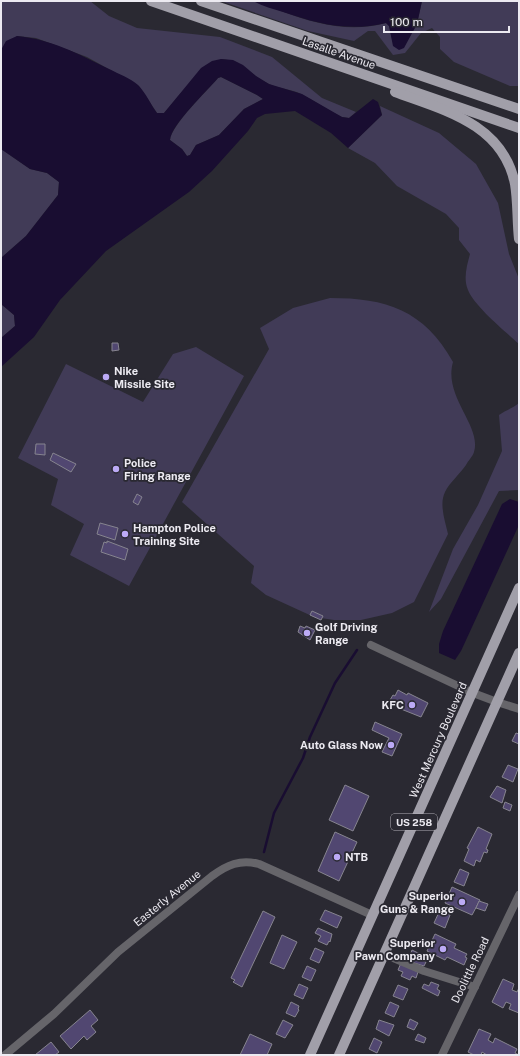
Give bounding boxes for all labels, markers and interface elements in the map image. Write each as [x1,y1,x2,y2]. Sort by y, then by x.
scale bar [384,8,509,34]
text: 100 m [390,15,423,29]
street label: Lasalle Avenue [301,35,377,71]
place label: Nike Missile Site [114,365,175,390]
marker: Nike Missile Site [101,372,111,382]
place label: Police Firing Range [124,457,191,482]
marker: Police Firing Range [111,464,121,474]
place label: Hampton Police Training Site [133,522,216,547]
marker: Hampton Police Training Site [120,529,130,539]
place label: Golf Driving Range [315,621,378,646]
marker: Golf Driving Range [302,628,312,638]
street label: West Mercury Boulevard [407,680,469,800]
place label: KFC [381,699,404,711]
marker: KFC [407,700,417,710]
place label: Auto Glass Now [300,739,383,751]
marker: Auto Glass Now [386,740,396,750]
road number: US 258 [391,814,437,830]
place label: NTB [345,851,368,863]
marker: NTB [332,852,342,862]
street label: Easterly Avenue [131,867,203,929]
place label: Superior Guns & Range [380,890,454,915]
marker: Superior Guns & Range [457,897,467,907]
street label: Doolittle Road [449,935,491,1005]
place label: Superior Pawn Company [355,937,436,962]
marker: Superior Pawn Company [438,944,448,954]

